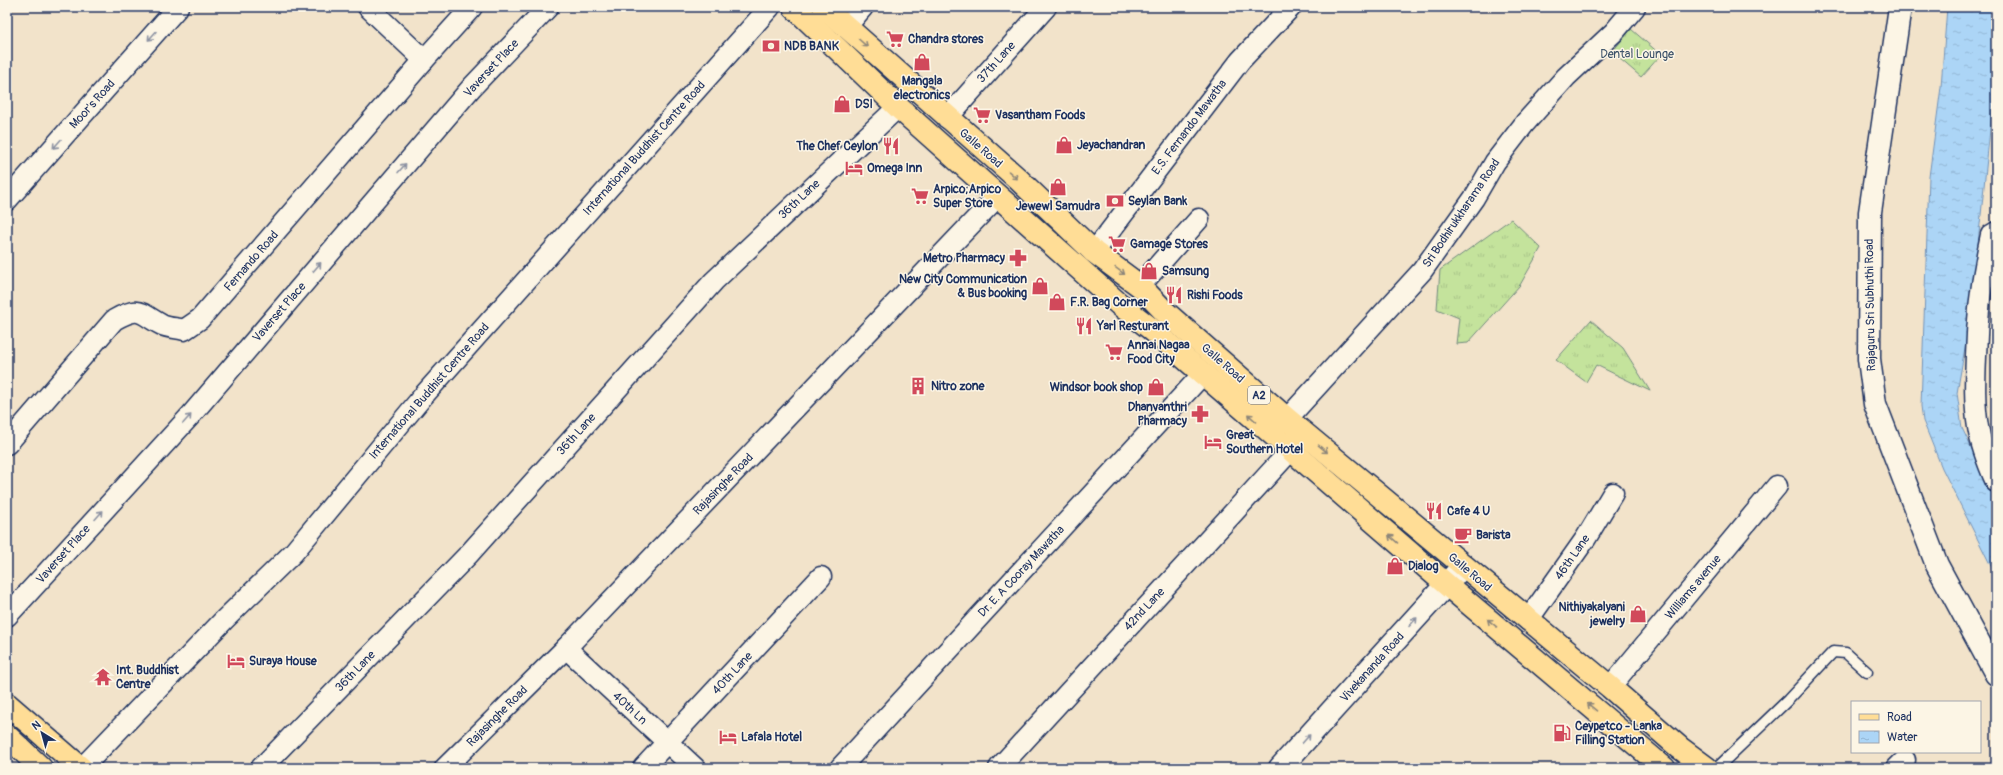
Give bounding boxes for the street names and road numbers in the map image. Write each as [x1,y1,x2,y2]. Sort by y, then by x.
street label: Vaverset Place [461,36,522,101]
street label: 37th Lane [974,38,1019,86]
street label: E.S. Fernando Mawatha [1149,76,1230,178]
street label: Moor's Road [66,77,118,132]
street label: International Buddhist Centre Road [580,78,709,219]
street label: Galle Road [956,125,1006,171]
street label: Sri Bodhirukkharama Road [1419,156,1504,271]
street label: 36th Lane [775,176,823,222]
street label: Fernando Road [221,228,282,295]
street label: Rajaguru Sri Subhuthi Road [1862,238,1879,371]
street label: Vaverset Place [249,279,309,345]
street label: International Buddhist Centre Road [366,320,493,462]
street label: Galle Road [1198,340,1248,386]
road number: A2 [1248,386,1270,404]
street label: 36th Lane [554,410,599,458]
street label: Rajasinghe Road [690,450,757,518]
street label: Vaverset Place [33,522,94,587]
street label: Dr. E. A Cooray Mawatha [975,522,1068,620]
street label: 46th Lane [1551,532,1593,583]
street label: Galle Road [1445,550,1495,595]
street label: Williams avenue [1662,552,1725,623]
street label: 42nd Lane [1121,585,1168,634]
street label: Vivekananda Road [1337,629,1408,705]
street label: 36th Lane [332,648,379,695]
street label: 40th Lane [709,649,756,698]
street label: Rajasinghe Road [464,683,531,750]
street label: 40th Ln [609,689,650,728]

